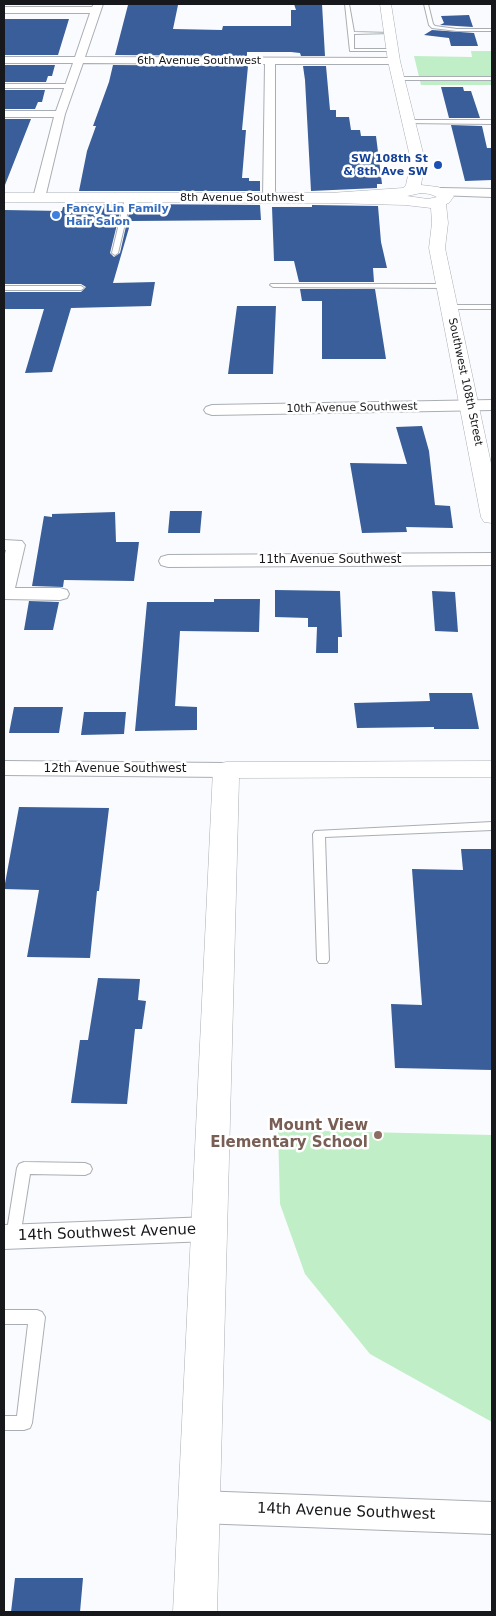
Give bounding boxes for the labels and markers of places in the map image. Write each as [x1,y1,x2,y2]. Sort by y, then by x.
place label: SW 108th St & 8th Ave SW [343,152,428,178]
marker: SW 108th St & 8th Ave SW [432,159,444,171]
place label: Fancy Lin Family Hair Salon [66,202,169,228]
marker: Fancy Lin Family Hair Salon [50,209,62,221]
place label: Mount View Elementary School [210,1117,368,1152]
marker: Mount View Elementary School [372,1129,384,1141]

